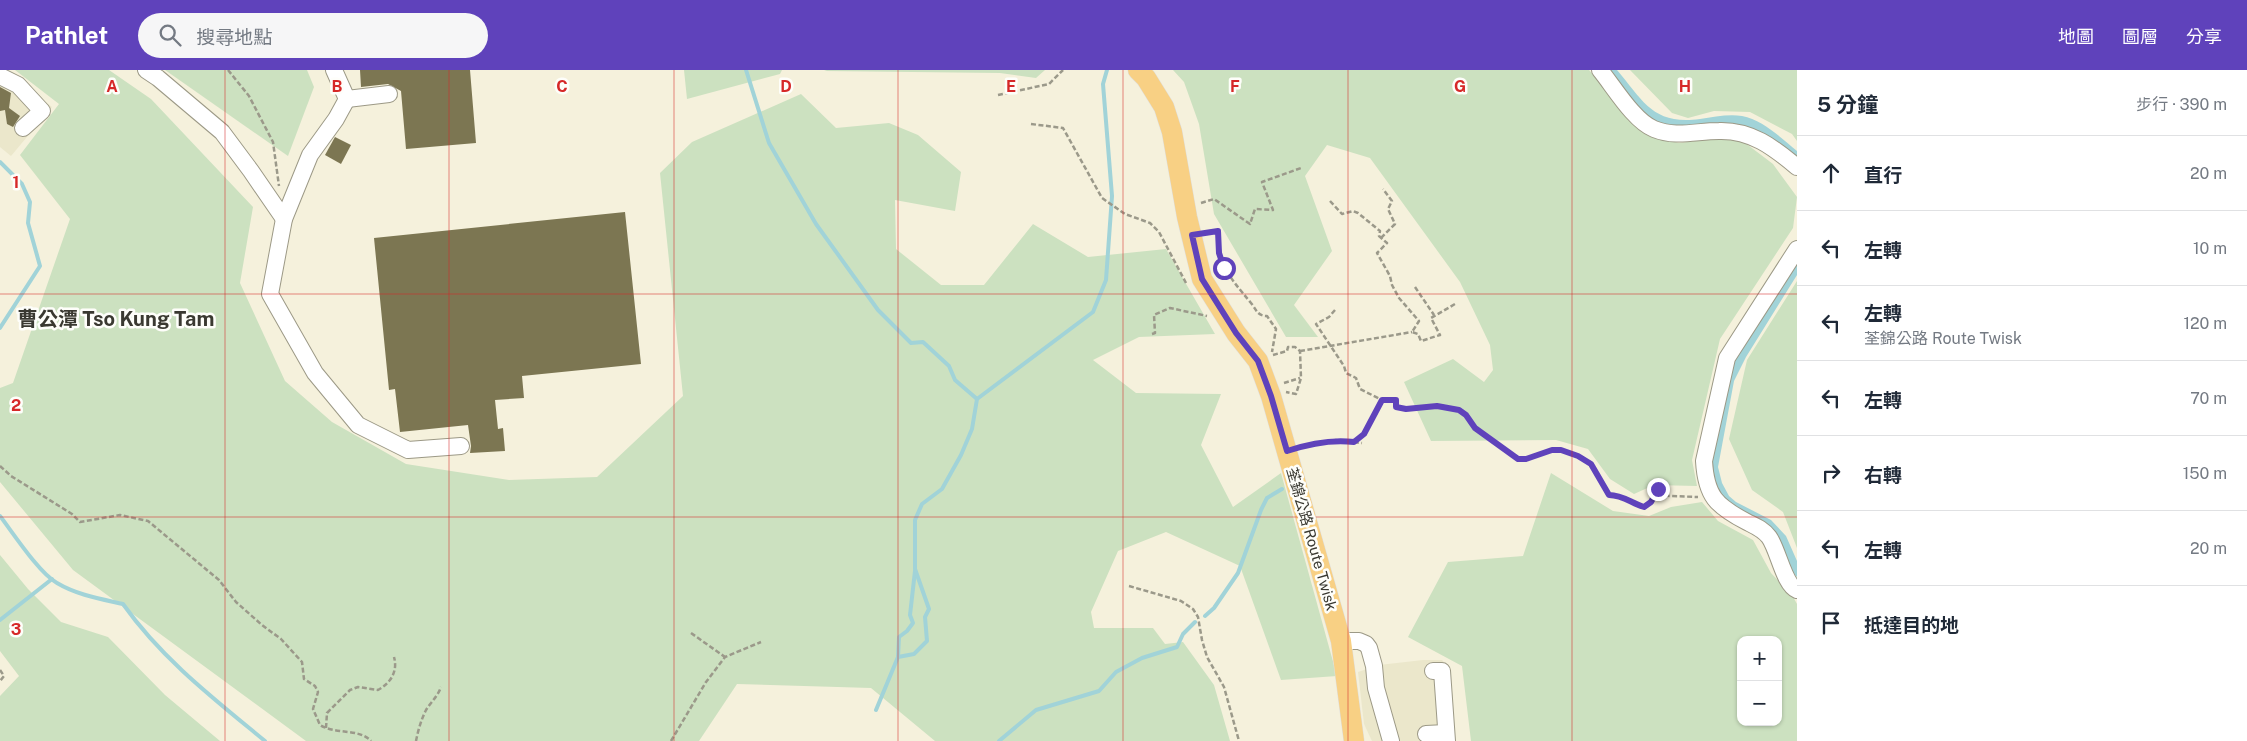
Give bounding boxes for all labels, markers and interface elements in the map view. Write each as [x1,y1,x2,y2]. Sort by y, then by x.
search box [138,13,488,58]
text: Pathlet [25,21,108,49]
icon: search [156,21,184,49]
text: 搜尋地點 [196,26,272,48]
text: 地圖 [2058,26,2094,47]
text: 圖層 [2122,26,2158,47]
text: 分享 [2186,26,2222,47]
text: A [106,77,118,96]
text: B [332,77,343,96]
text: C [556,77,568,96]
text: D [780,77,792,96]
text: E [1006,77,1016,96]
text: F [1230,77,1240,96]
text: G [1454,77,1466,96]
text: H [1679,77,1691,96]
text: 5 分鐘 [1817,92,1878,117]
text: 步行 · 390 m [2136,95,2227,114]
icon: ahead [1817,159,1845,187]
text: 直行 [1864,164,1902,186]
text: 20 m [2190,164,2227,183]
text: 1 [13,173,19,192]
icon: left [1817,234,1845,262]
text: 左轉 [1864,239,1902,261]
text: 10 m [2193,239,2227,258]
route start [1213,257,1236,280]
text: 左轉 [1864,302,1902,324]
district label: 曹公潭 Tso Kung Tam [18,307,214,331]
icon: left [1817,309,1845,337]
text: 120 m [2183,314,2227,333]
text: 荃錦公路 Route Twisk [1864,329,2022,348]
icon: left [1817,384,1845,412]
text: 左轉 [1864,389,1902,411]
text: 70 m [2190,389,2227,408]
text: 2 [11,396,21,415]
icon: right [1817,459,1845,487]
text: 右轉 [1864,464,1902,486]
text: 150 m [2183,464,2227,483]
street label: 荃錦公路 Route Twisk [1283,465,1341,613]
route end [1647,478,1670,501]
icon: left [1817,534,1845,562]
text: 左轉 [1864,539,1902,561]
text: 20 m [2190,539,2227,558]
icon: arrive [1817,609,1845,637]
text: 抵達目的地 [1864,614,1959,636]
text: 3 [11,620,21,639]
map controls [1737,636,1782,726]
button: + [1737,636,1782,681]
button: − [1737,681,1782,726]

